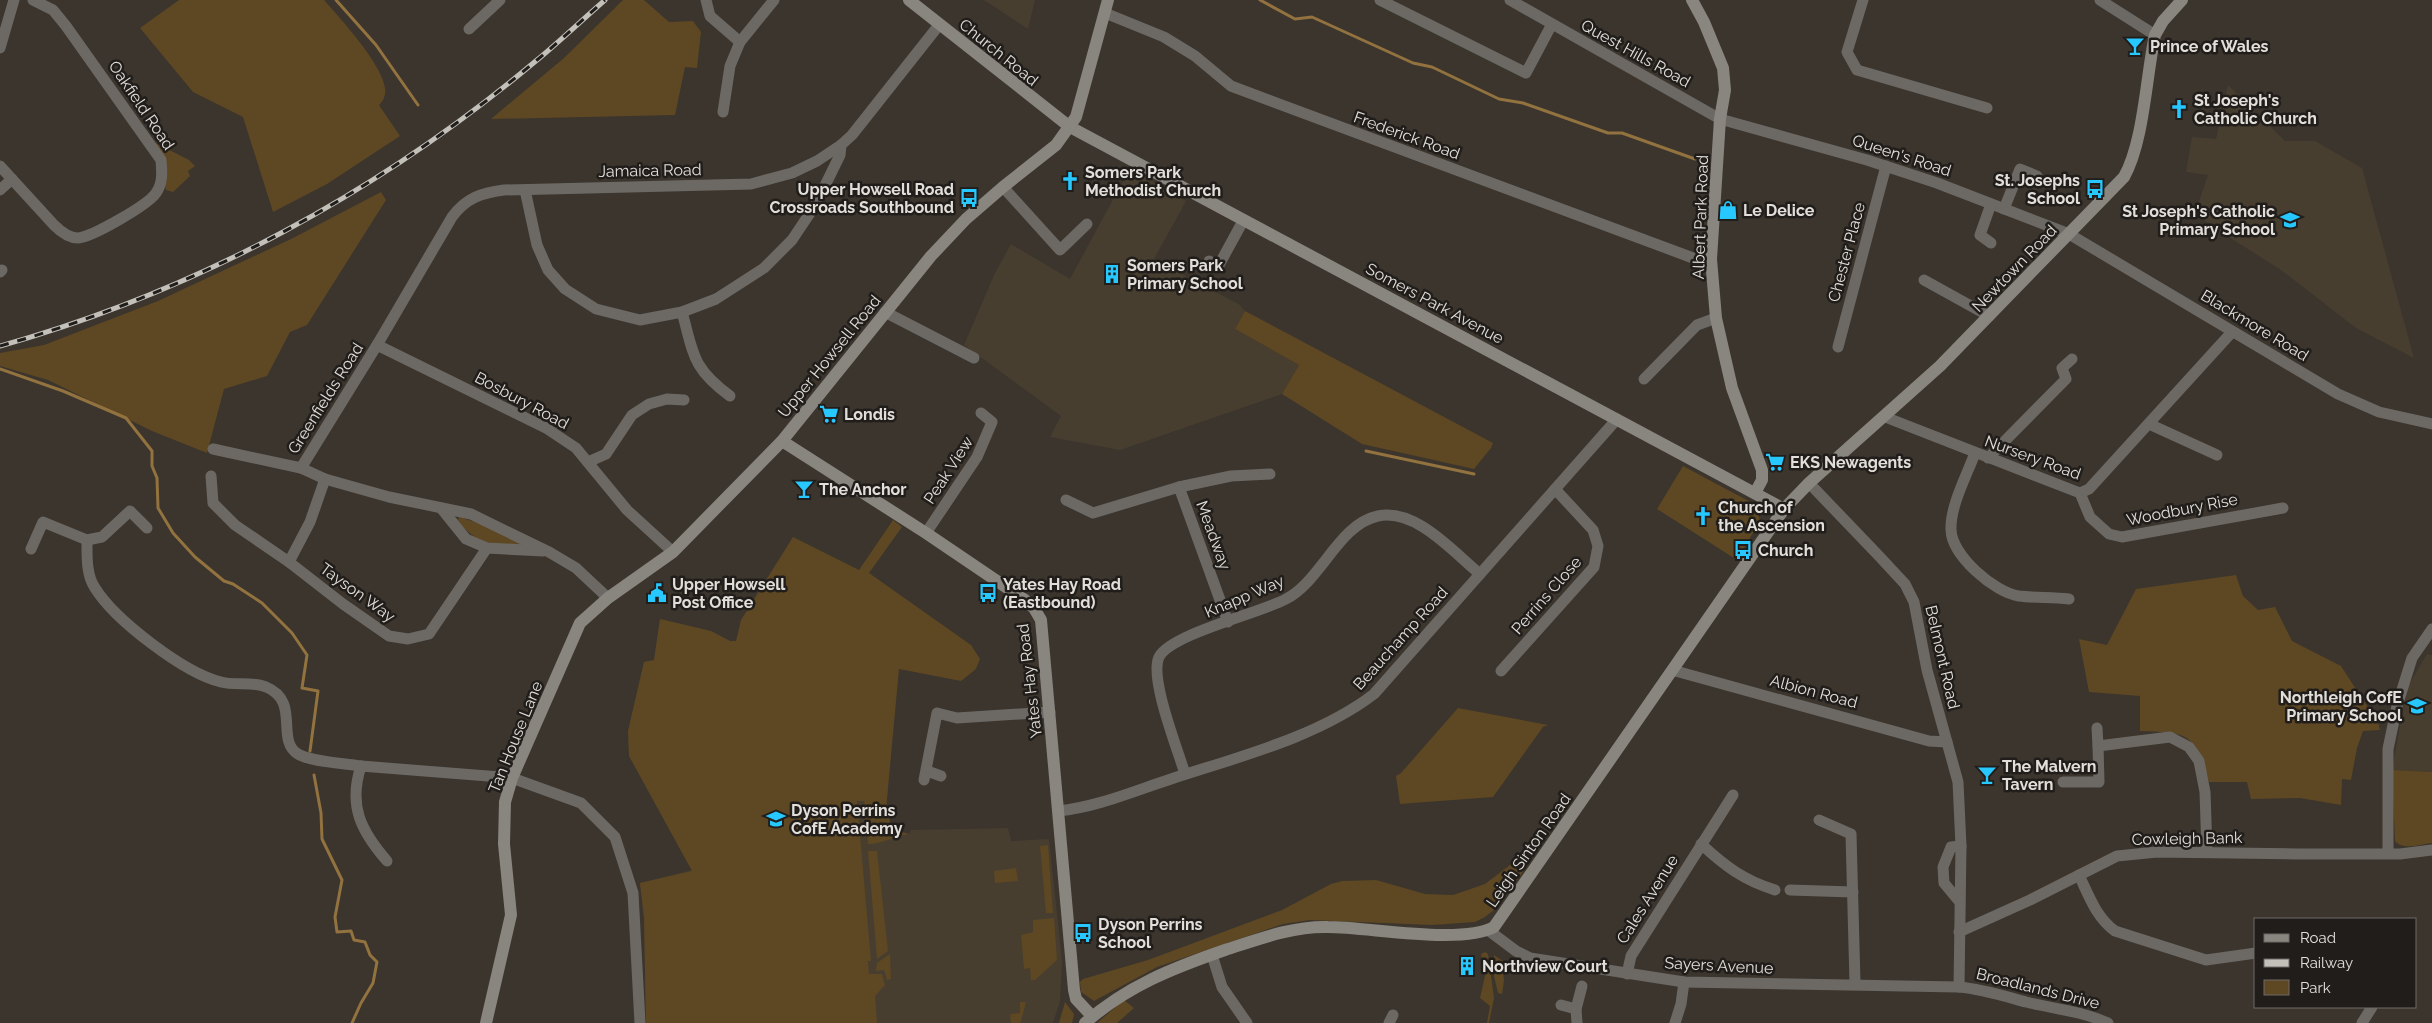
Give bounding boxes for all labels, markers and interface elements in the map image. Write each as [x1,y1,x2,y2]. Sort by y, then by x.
street label: Church Road [956,15,1042,90]
street label: Quest Hills Road [1578,15,1694,91]
bar icon: Prince of Wales [2124,35,2146,57]
place label: Prince of Wales [2150,37,2269,56]
street label: Oakfield Road [105,57,178,153]
place label: St Joseph's Catholic Church [2194,91,2317,128]
church icon: St Joseph's Catholic Church [2168,98,2190,120]
street label: Frederick Road [1351,107,1463,164]
street label: Queen's Road [1850,131,1954,180]
street label: Albert Park Road [1689,154,1712,280]
street label: Jamaica Road [598,160,702,181]
place label: Somers Park Methodist Church [1085,163,1221,200]
church icon: Somers Park Methodist Church [1059,170,1081,192]
place label: St. Josephs School [1995,171,2081,208]
bus stop icon: St. Josephs School [2084,178,2106,200]
place label: Upper Howsell Road Crossroads Southbound [770,180,954,217]
bus stop icon: Upper Howsell Road Crossroads Southbound [958,187,980,209]
shop icon: Le Delice [1717,199,1739,221]
street label: Chester Place [1824,200,1869,304]
place label: Le Delice [1743,201,1815,220]
place label: St Joseph's Catholic Primary School [2122,202,2276,239]
school or university icon: St Joseph's Catholic Primary School [2279,209,2301,231]
street label: Newtown Road [1968,221,2061,316]
place label: Somers Park Primary School [1127,256,1244,293]
street label: Somers Park Avenue [1363,259,1507,348]
building icon: Somers Park Primary School [1101,263,1123,285]
street label: Blackmore Road [2197,286,2312,365]
street label: Upper Howsell Road [774,291,885,421]
street label: Greenfields Road [284,339,367,457]
street label: Bosbury Road [472,368,572,433]
supermarket icon: Londis [818,403,840,425]
place label: Londis [844,405,895,424]
street label: Nursery Road [1982,431,2084,484]
street label: Peak View [920,433,977,508]
supermarket icon: EKS Newagents [1764,451,1786,473]
place label: EKS Newagents [1790,453,1911,472]
bar icon: The Anchor [793,478,815,500]
place label: The Anchor [819,480,907,499]
street label: Woodbury Rise [2125,489,2239,530]
street label: Meadway [1192,498,1235,573]
place label: Church of the Ascension [1718,498,1825,535]
church icon: Church of the Ascension [1692,505,1714,527]
bus stop icon: Church [1732,539,1754,561]
place label: Church [1758,541,1813,560]
street label: Perrins Close [1507,552,1585,638]
street label: Tayson Way [316,559,399,626]
street label: Knapp Way [1202,571,1287,622]
place label: Upper Howsell Post Office [672,575,786,612]
place label: Yates Hay Road (Eastbound) [1003,575,1121,612]
public building icon: Upper Howsell Post Office [646,582,668,604]
bus stop icon: Yates Hay Road (Eastbound) [977,582,999,604]
street label: Beauchamp Road [1349,583,1452,694]
street label: Belmont Road [1921,603,1964,711]
street label: Yates Hay Road [1013,623,1046,739]
street label: Albion Road [1768,671,1860,712]
street label: Tan House Lane [484,679,547,796]
place label: Northleigh CofE Primary School [2280,688,2403,725]
school or university icon: Northleigh CofE Primary School [2406,695,2428,717]
place label: The Malvern Tavern [2002,757,2097,794]
bar icon: The Malvern Tavern [1976,764,1998,786]
street label: Leigh Sinton Road [1482,790,1575,911]
place label: Dyson Perrins CofE Academy [791,801,903,838]
school or university icon: Dyson Perrins CofE Academy [765,808,787,830]
street label: Cowleigh Bank [2131,828,2243,849]
street label: Cales Avenue [1613,851,1682,947]
place label: Dyson Perrins School [1098,915,1203,952]
legend [2254,918,2417,1008]
bus stop icon: Dyson Perrins School [1072,922,1094,944]
text: Road [2300,929,2336,947]
street label: Sayers Avenue [1664,953,1774,978]
text: Railway [2300,954,2353,972]
building icon: Northview Court [1456,955,1478,977]
place label: Northview Court [1482,957,1608,976]
street label: Broadlands Drive [1974,964,2102,1013]
text: Park [2300,979,2331,997]

